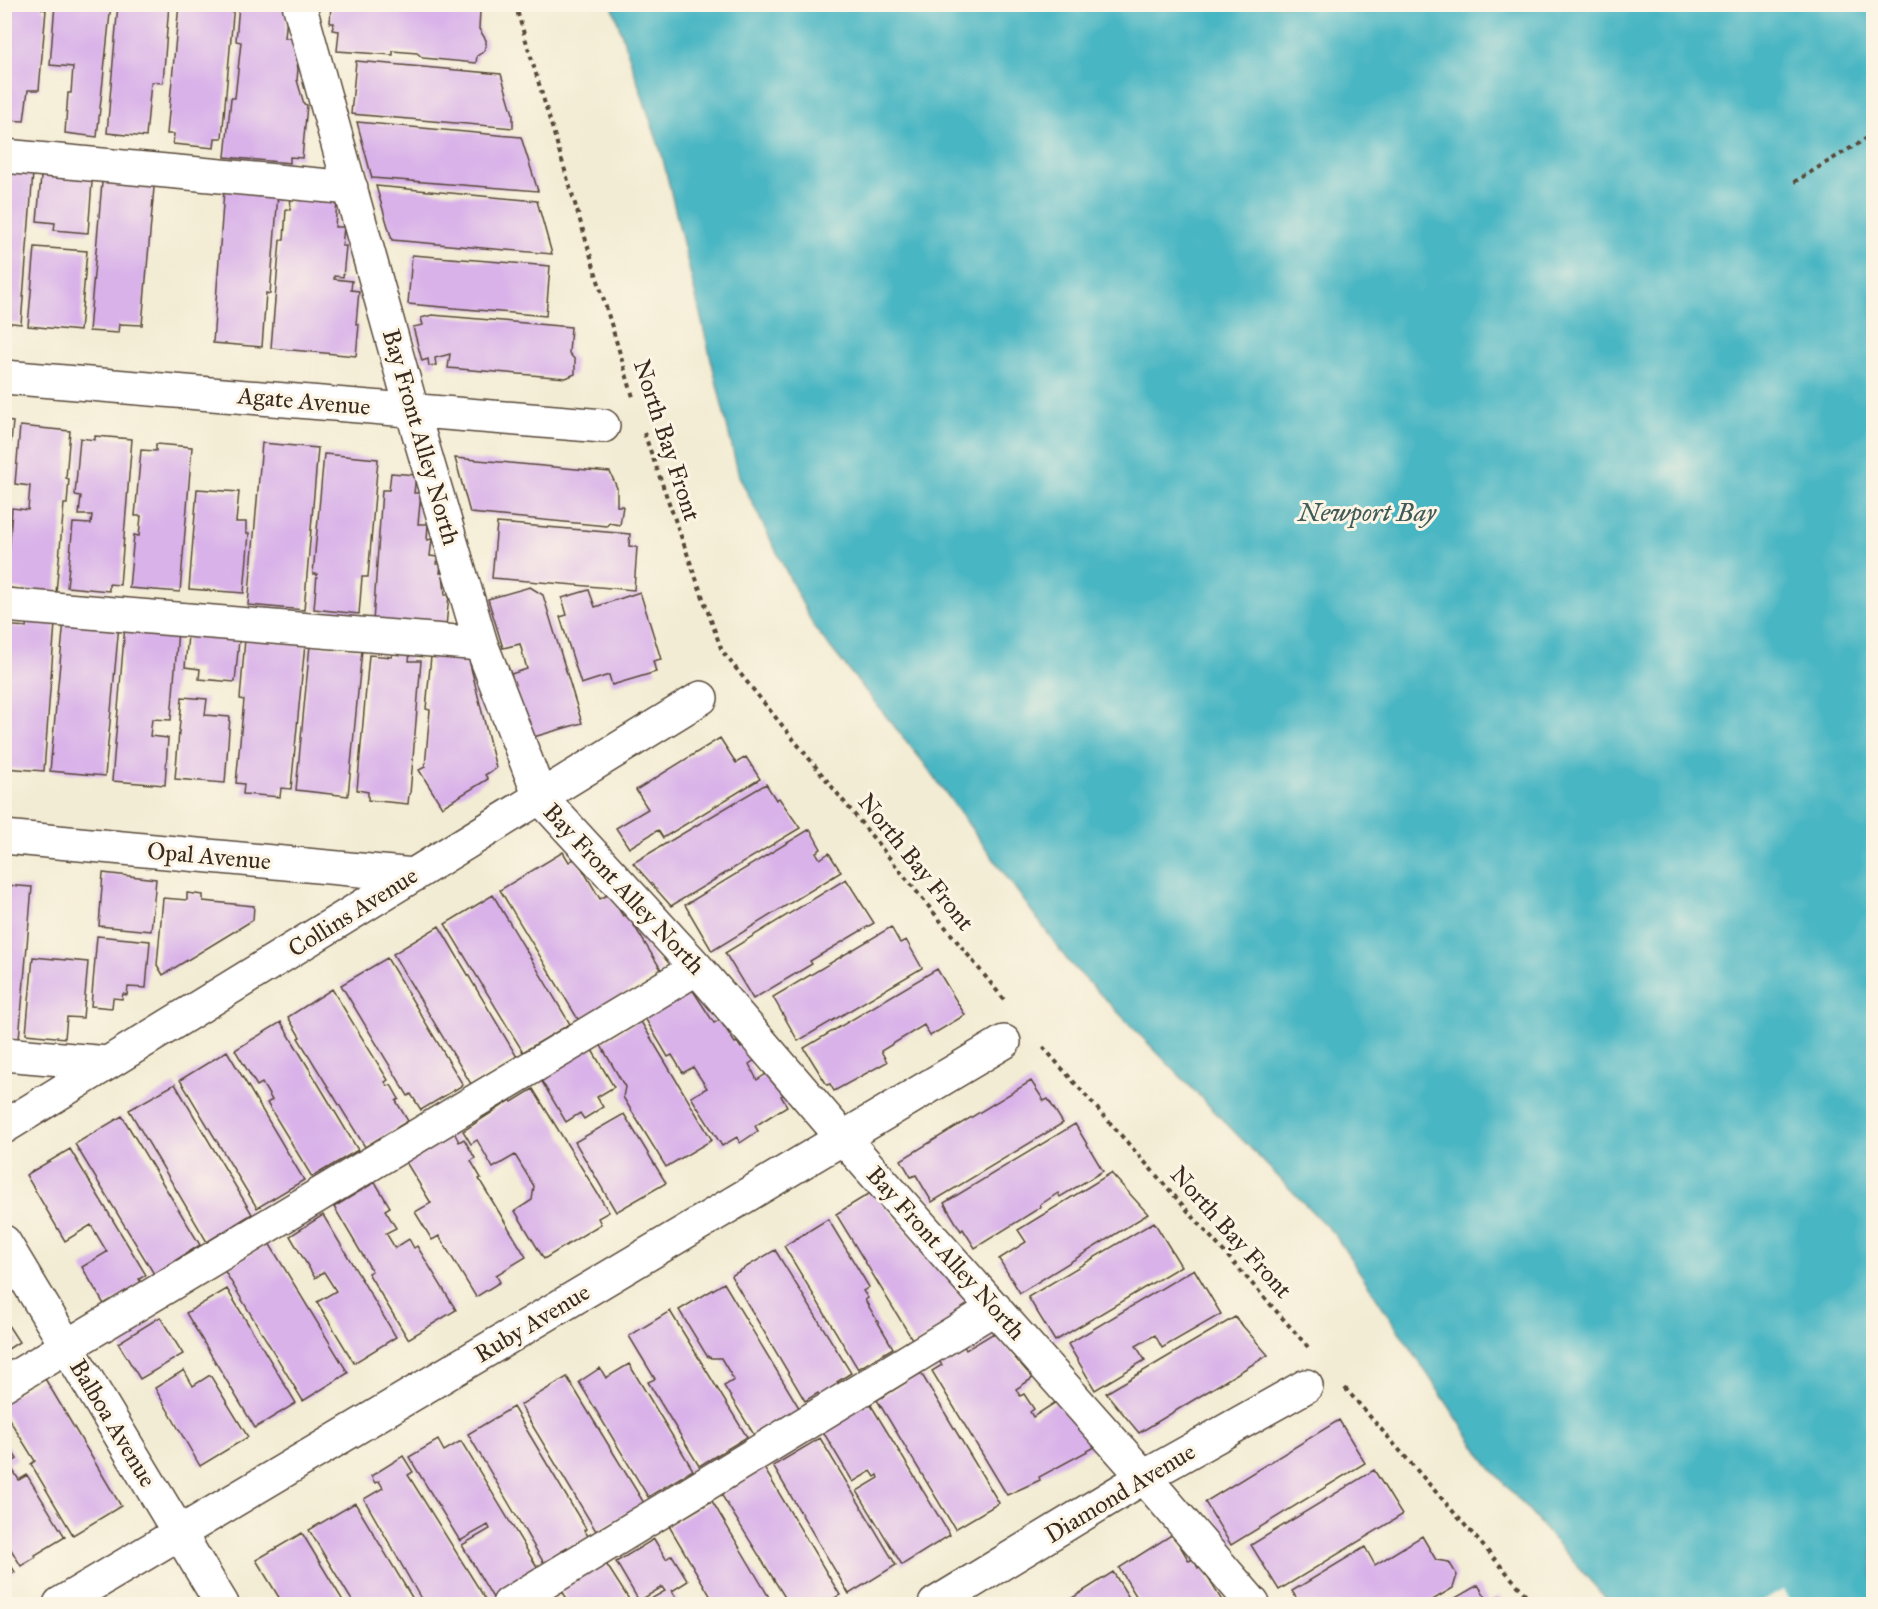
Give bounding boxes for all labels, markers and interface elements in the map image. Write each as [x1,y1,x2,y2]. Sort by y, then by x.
street label: Bay Front Alley North [376,326,466,548]
street label: North Bay Front [627,356,707,525]
street label: Agate Avenue [235,380,372,422]
water label: Newport Bay [1296,496,1437,529]
street label: North Bay Front [852,787,981,937]
street label: Bay Front Alley North [537,797,711,981]
street label: Opal Avenue [146,836,272,876]
street label: Collins Avenue [283,860,423,964]
street label: Bay Front Alley North [860,1160,1032,1346]
street label: North Bay Front [1164,1160,1299,1305]
street label: Ruby Avenue [469,1277,595,1369]
street label: Balboa Avenue [63,1354,163,1492]
street label: Diamond Avenue [1039,1436,1201,1550]

